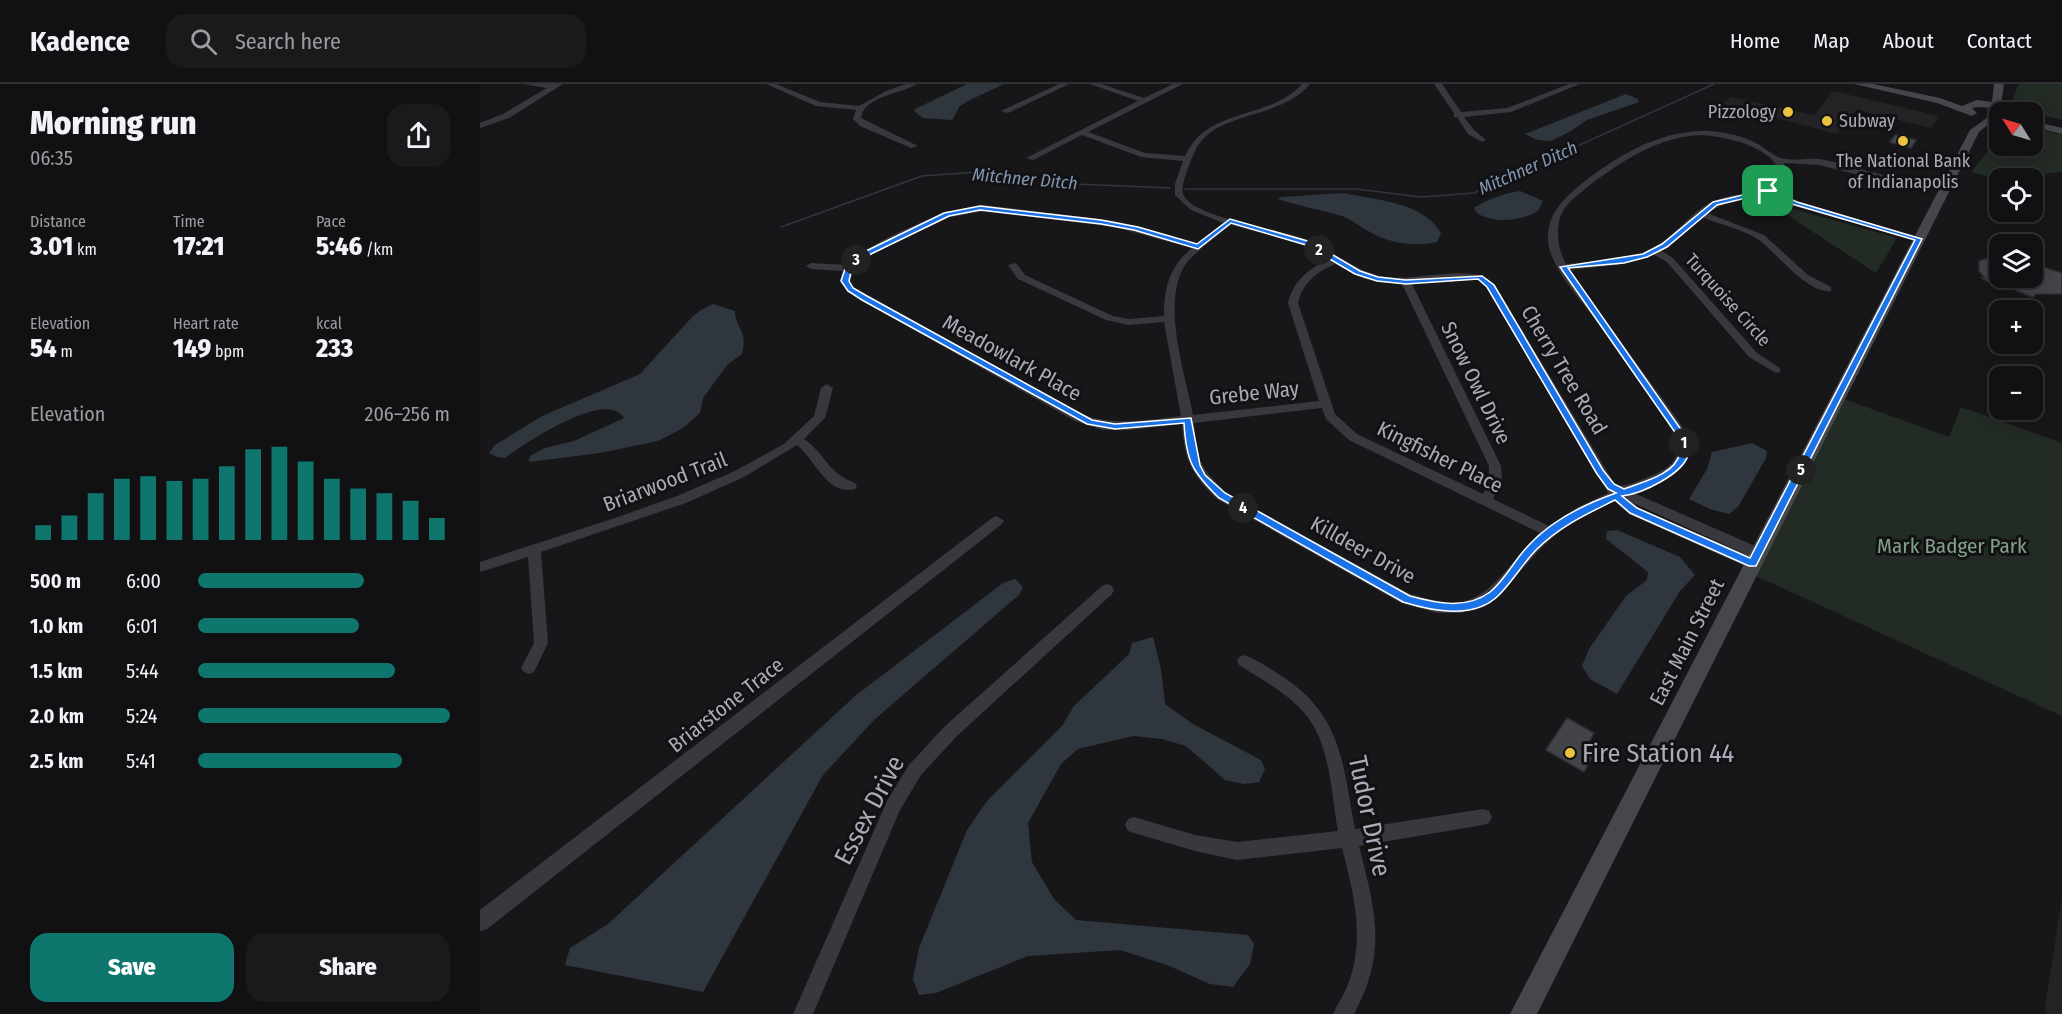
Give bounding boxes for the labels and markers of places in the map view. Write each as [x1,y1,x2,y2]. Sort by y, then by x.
place label: Pizzology [1708,101,1776,123]
marker: Pizzology [1781,105,1795,119]
place label: Subway [1839,110,1895,132]
marker: Subway [1820,114,1834,128]
marker: The National Bank of Indianapolis [1896,134,1910,148]
place label: The National Bank of Indianapolis [1836,150,1971,193]
pin [1742,165,1793,216]
pin: 2 [1304,235,1334,265]
pin: 3 [841,245,871,275]
pin: 1 [1669,428,1699,458]
pin: 5 [1786,455,1816,485]
pin: 4 [1228,493,1258,523]
place label: Fire Station 44 [1582,738,1734,769]
marker: Fire Station 44 [1563,746,1577,760]

